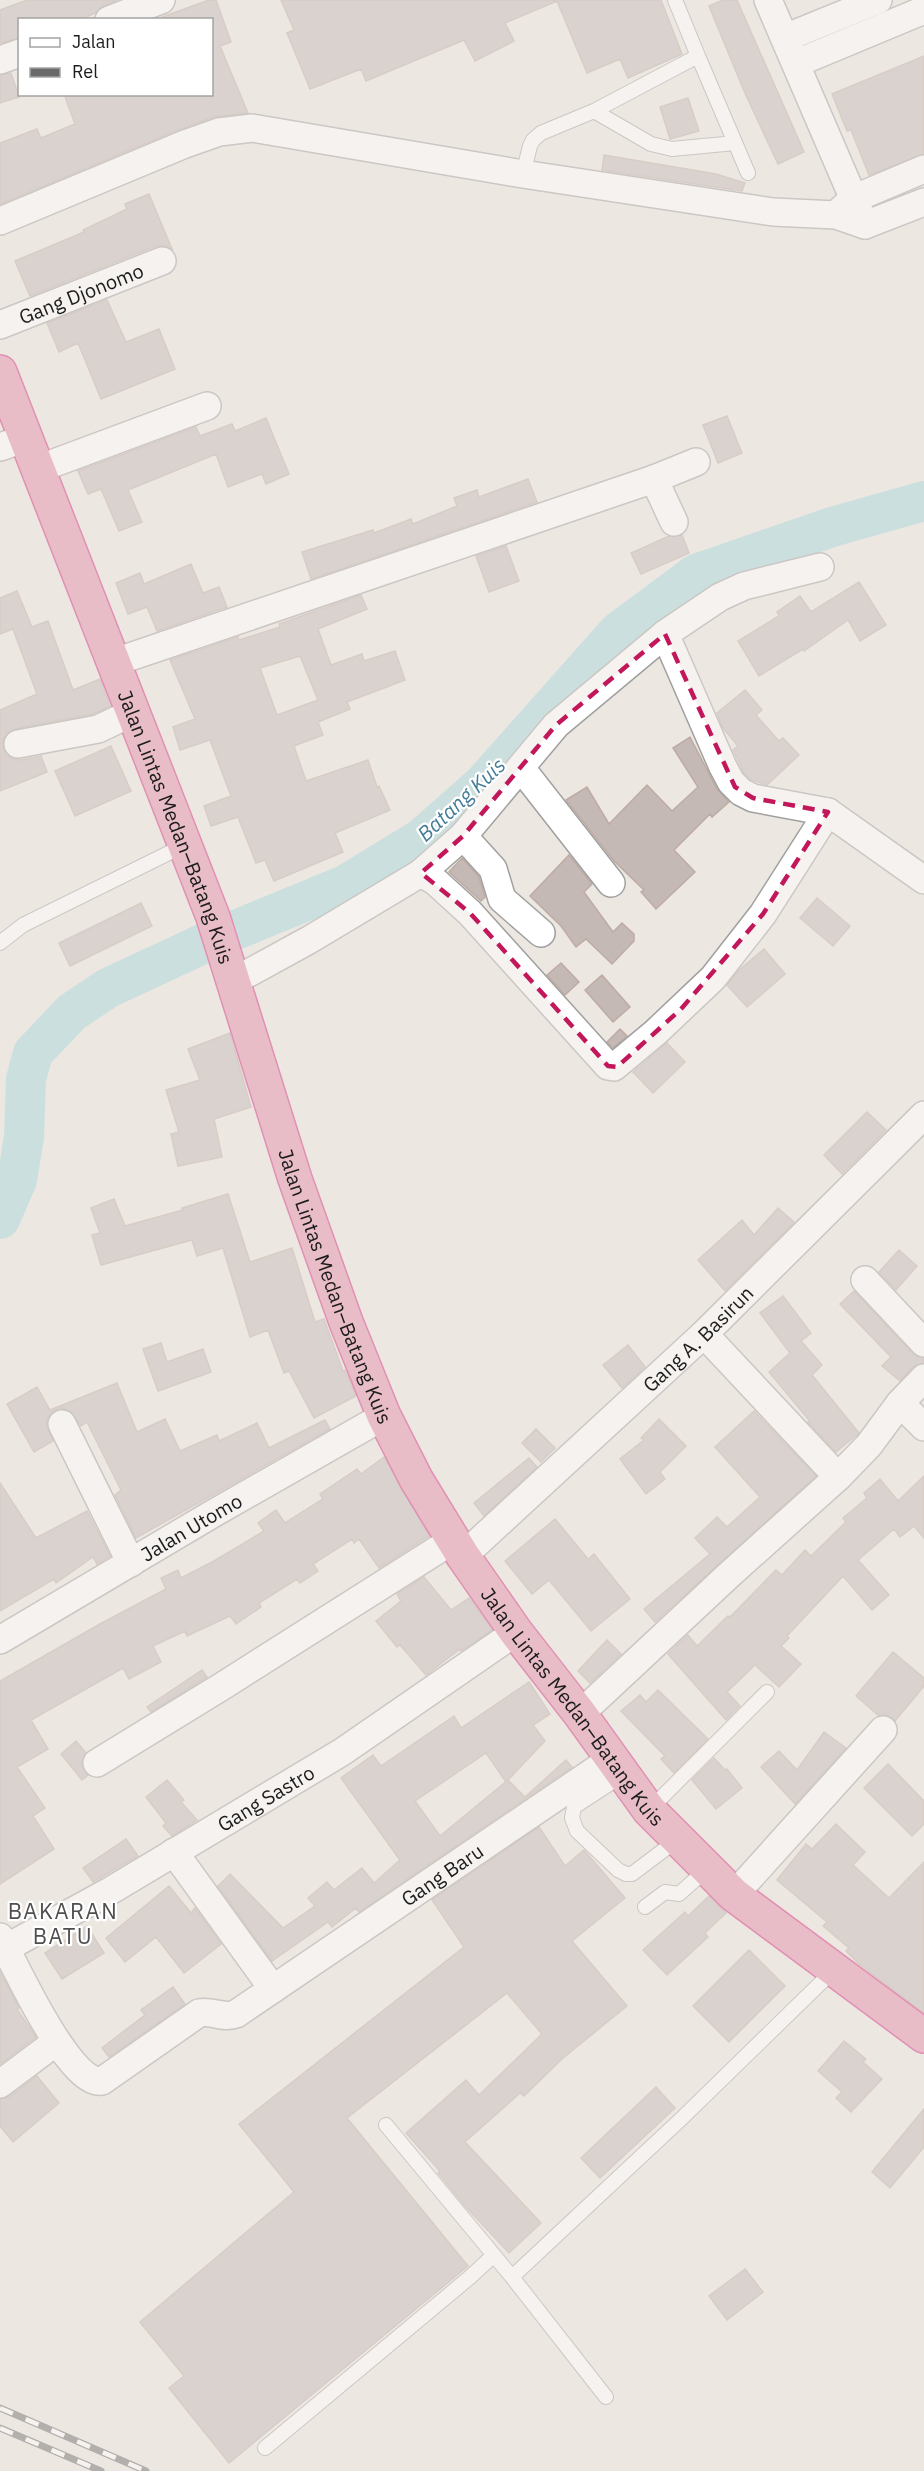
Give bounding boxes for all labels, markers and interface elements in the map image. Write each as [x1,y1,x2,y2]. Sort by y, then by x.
legend [18,18,213,96]
text: Jalan [72,30,116,53]
text: Rel [72,60,98,83]
street label: Gang Djonomo [15,256,147,330]
street label: Jalan Lintas Medan–Batang Kuis [112,686,240,967]
water label: Batang Kuis [411,751,511,847]
street label: Jalan Lintas Medan–Batang Kuis [273,1145,399,1428]
street label: Gang A. Basirun [637,1279,759,1398]
street label: Jalan Utomo [135,1486,247,1567]
street label: Jalan Lintas Medan–Batang Kuis [475,1582,671,1832]
street label: Gang Sastro [212,1758,319,1837]
street label: Gang Baru [396,1837,488,1912]
district label: BAKARAN BATU [8,1896,118,1950]

